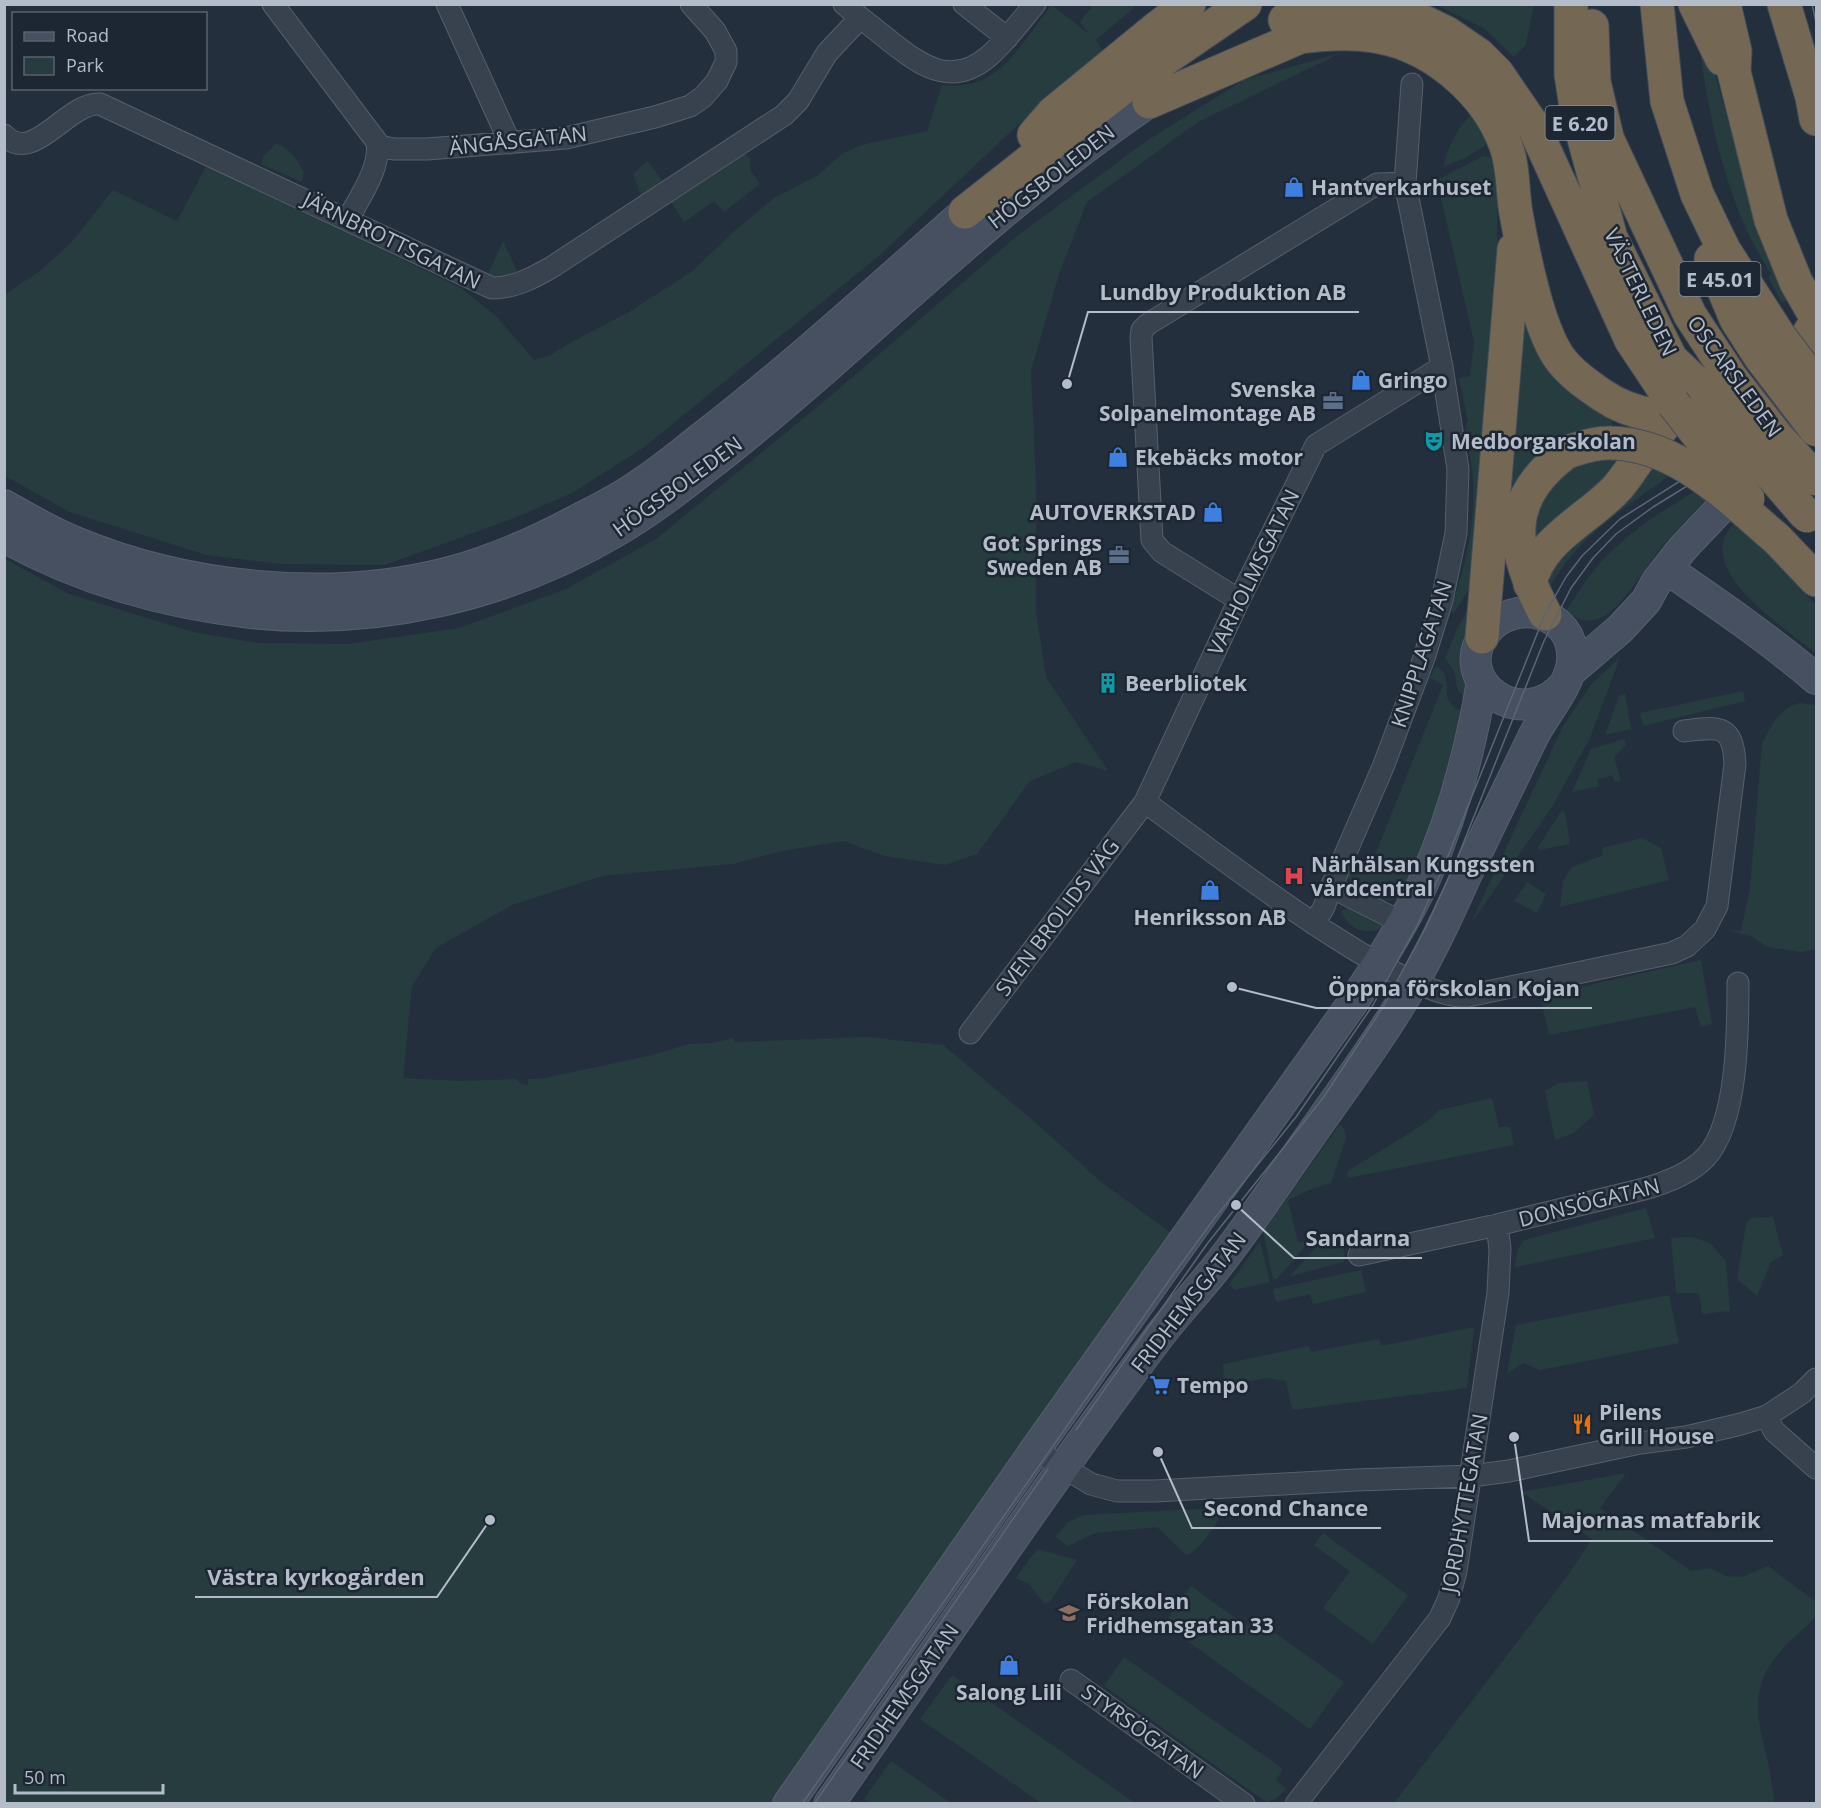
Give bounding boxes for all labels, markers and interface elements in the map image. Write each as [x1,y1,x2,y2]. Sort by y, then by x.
legend [12,12,207,90]
text: Road [66,23,109,47]
text: Park [66,53,104,77]
road number: E 6.20 [1546,106,1614,140]
street label: HÖGSBOLEDEN [982,118,1120,234]
street label: ÄNGÅSGATAN [448,119,588,161]
place label: Hantverkarhuset [1311,173,1491,201]
shop icon: Hantverkarhuset [1282,175,1306,199]
street label: JÄRNBROTTSGATAN [297,184,486,295]
street label: VÄSTERLEDEN [1598,223,1684,361]
road number: E 45.01 [1680,262,1760,296]
callout: Lundby Produktion AB [1088,272,1359,312]
text: Lundby Produktion AB [1100,276,1346,306]
street label: OSCARSLEDEN [1681,309,1789,443]
place label: Gringo [1378,366,1448,394]
shop icon: Gringo [1349,368,1373,392]
place label: Svenska Solpanelmontage AB [1099,375,1316,427]
office icon: Svenska Solpanelmontage AB [1321,389,1345,413]
place label: Medborgarskolan [1451,427,1636,455]
street label: HÖGSBOLEDEN [607,429,747,543]
theatre icon: Medborgarskolan [1422,429,1446,453]
place label: Ekebäcks motor [1135,443,1304,471]
shop icon: Ekebäcks motor [1106,445,1130,469]
street label: VARHOLMSGATAN [1201,484,1305,660]
place label: AUTOVERKSTAD [1030,498,1196,526]
shop icon: AUTOVERKSTAD [1201,500,1225,524]
place label: Got Springs Sweden AB [982,529,1102,581]
office icon: Got Springs Sweden AB [1107,543,1131,567]
street label: KNIPPLAGATAN [1384,577,1458,731]
place label: Beerbliotek [1125,669,1248,697]
building icon: Beerbliotek [1096,671,1120,695]
street label: SVEN BROLIDS VÄG [989,833,1125,1001]
place label: Närhälsan Kungssten vårdcentral [1311,850,1535,902]
hospital icon: Närhälsan Kungssten vårdcentral [1282,864,1306,888]
shop icon: Henriksson AB [1198,878,1222,902]
place label: Henriksson AB [1134,903,1286,931]
callout: Öppna förskolan Kojan [1316,968,1592,1008]
text: Öppna förskolan Kojan [1328,972,1580,1002]
street label: DONSÖGATAN [1516,1171,1662,1233]
callout: Sandarna [1294,1218,1422,1258]
text: Sandarna [1306,1222,1410,1252]
street label: FRIDHEMSGATAN [1124,1226,1252,1378]
place label: Tempo [1177,1371,1248,1399]
supermarket icon: Tempo [1148,1373,1172,1397]
place label: Pilens Grill House [1599,1398,1714,1450]
street label: JORDHYTTEGATAN [1434,1411,1494,1597]
restaurant icon: Pilens Grill House [1570,1412,1594,1436]
callout: Second Chance [1192,1488,1381,1528]
text: Second Chance [1204,1492,1368,1522]
callout: Majornas matfabrik [1529,1501,1773,1541]
text: Majornas matfabrik [1541,1504,1761,1534]
callout: Västra kyrkogården [195,1557,437,1597]
text: Västra kyrkogården [207,1561,425,1591]
place label: Förskolan Fridhemsgatan 33 [1086,1587,1274,1639]
school or university icon: Förskolan Fridhemsgatan 33 [1057,1601,1081,1625]
street label: FRIDHEMSGATAN [843,1618,965,1774]
shop icon: Salong Lili [997,1653,1021,1677]
street label: STYRSÖGATAN [1076,1677,1210,1785]
place label: Salong Lili [956,1678,1062,1706]
scale bar [15,1757,164,1795]
text: 50 m [24,1765,66,1789]

